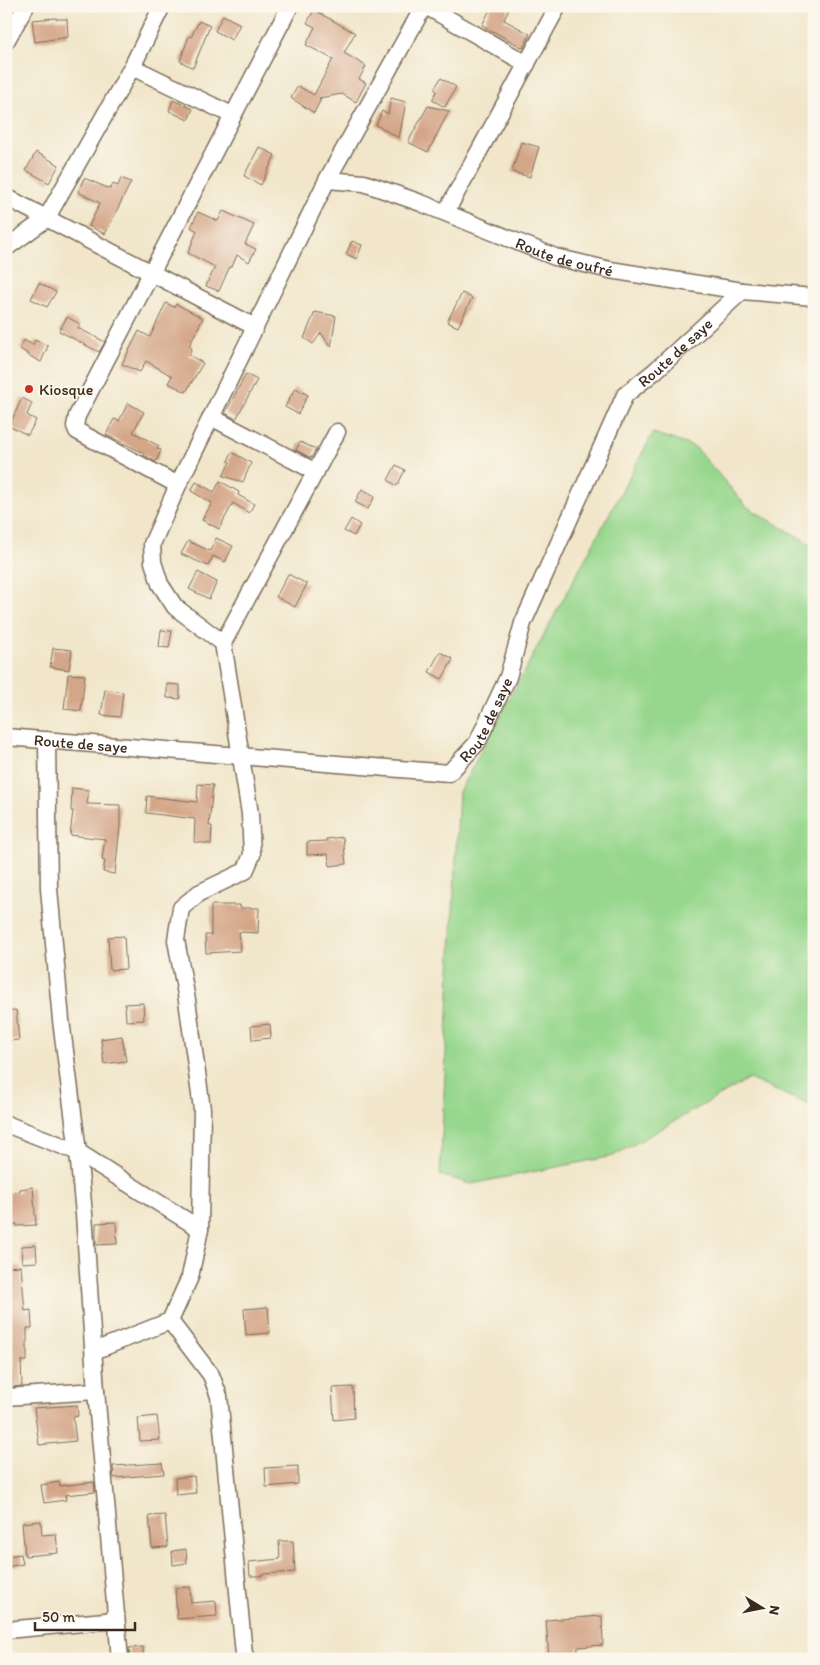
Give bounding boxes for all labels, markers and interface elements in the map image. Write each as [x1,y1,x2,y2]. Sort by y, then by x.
street label: Route de oufré [513,233,615,280]
street label: Route de saye [634,314,717,391]
place label: Kiosque [39,380,93,399]
marker: Kiosque [23,383,35,395]
street label: Route de saye [455,674,517,766]
street label: Route de saye [33,730,129,757]
north arrow [738,1582,788,1632]
scale bar [35,1600,135,1632]
text: N [765,1604,784,1616]
text: 50 m [42,1608,75,1626]

